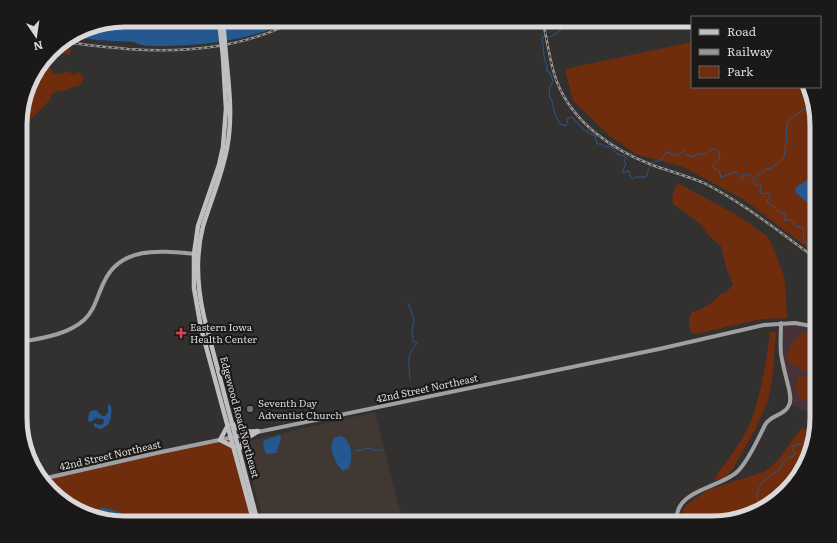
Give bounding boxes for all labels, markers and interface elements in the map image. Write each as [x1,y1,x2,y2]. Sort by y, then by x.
north arrow [16,16,56,56]
legend [691,16,821,88]
text: Road [727,22,757,40]
text: N [32,38,45,56]
text: Railway [727,42,773,60]
text: Park [727,62,754,80]
place label: Eastern Iowa Health Center [190,319,257,346]
marker: Eastern Iowa Health Center [175,327,187,339]
street label: Edgewood Road Northeast [217,354,264,479]
street label: 42nd Street Northeast [375,369,479,406]
place label: Seventh Day Adventist Church [258,395,342,422]
marker: Seventh Day Adventist Church [245,404,255,414]
street label: 42nd Street Northeast [58,436,162,473]

